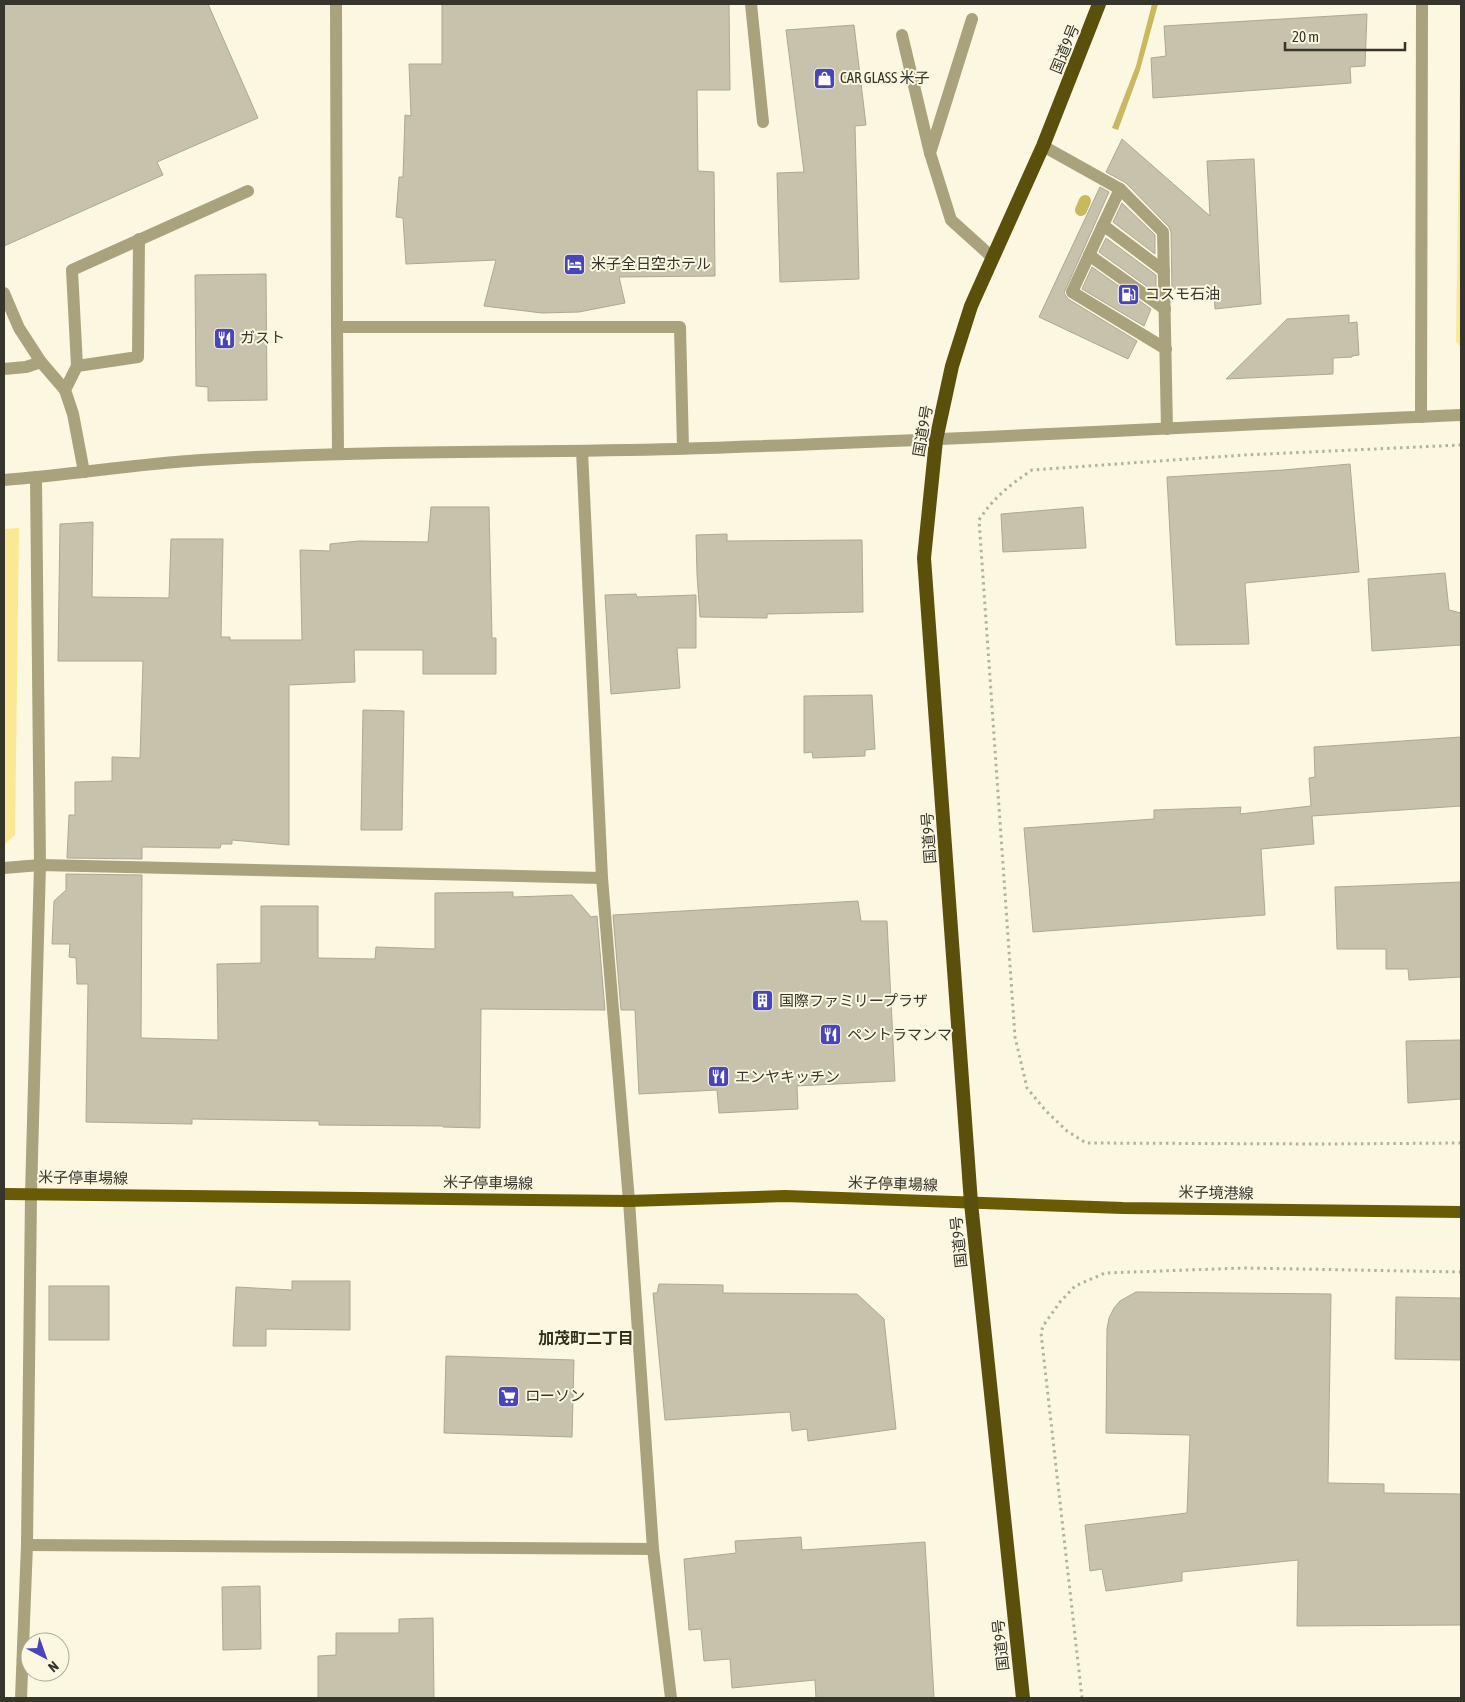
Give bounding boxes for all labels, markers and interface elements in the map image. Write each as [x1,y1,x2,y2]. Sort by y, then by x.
scale bar [1285,20,1405,52]
street label: 国道9号 [1047,21,1082,76]
text: 20 m [1292,28,1319,45]
shop icon: CAR GLASS 米子 [812,66,836,90]
place label: CAR GLASS 米子 [840,69,929,86]
hotel icon: 米子全日空ホテル [563,252,587,276]
place label: 米子全日空ホテル [591,255,711,272]
fuel station icon: コスモ石油 [1117,282,1141,306]
place label: コスモ石油 [1145,285,1220,302]
restaurant icon: ガスト [212,326,236,350]
place label: ガスト [240,329,285,346]
street label: 国道9号 [910,404,935,458]
street label: 国道9号 [918,811,939,865]
building icon: 国際ファミリープラザ [751,989,775,1013]
place label: 国際ファミリープラザ [779,992,928,1009]
restaurant icon: ペントラマンマ [819,1023,843,1047]
place label: ペントラマンマ [847,1026,952,1043]
restaurant icon: エンヤキッチン [707,1065,731,1089]
place label: エンヤキッチン [735,1068,840,1085]
street label: 米子停車場線 [38,1168,128,1187]
street label: 米子停車場線 [443,1173,533,1192]
street label: 米子停車場線 [848,1173,938,1194]
street label: 米子境港線 [1178,1183,1254,1202]
street label: 国道9号 [947,1215,970,1269]
district label: 加茂町二丁目 [538,1329,634,1347]
supermarket icon: ローソン [497,1384,521,1408]
place label: ローソン [525,1387,585,1404]
street label: 国道9号 [989,1618,1012,1672]
north arrow [20,1632,70,1682]
text: N [45,1658,62,1676]

